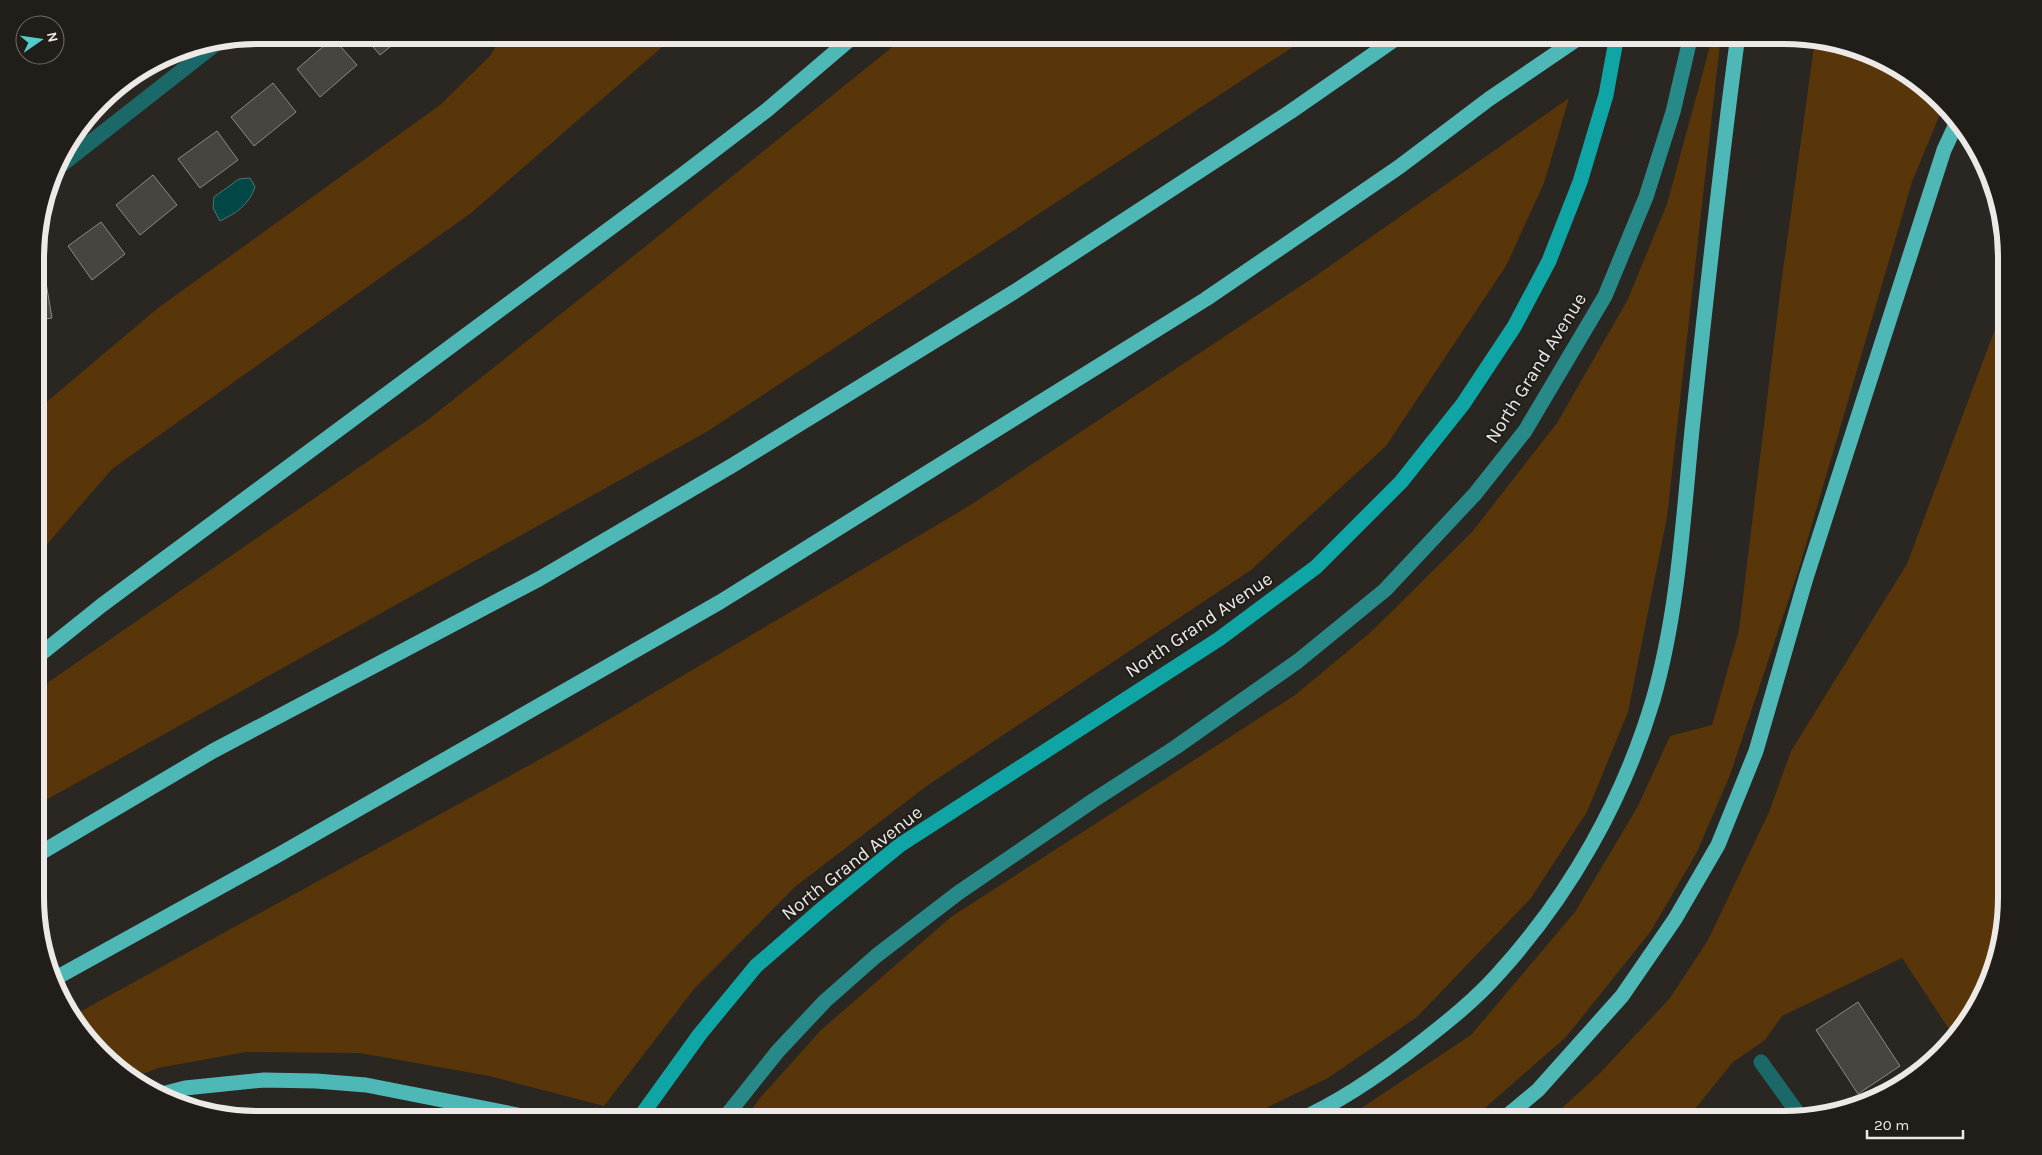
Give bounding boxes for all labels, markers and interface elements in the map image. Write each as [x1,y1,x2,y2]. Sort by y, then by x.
north arrow [15,15,65,65]
text: N [43,30,62,44]
street label: North Grand Avenue [1481,289,1591,447]
street label: North Grand Avenue [1121,568,1277,682]
street label: North Grand Avenue [777,801,927,925]
scale bar [1867,1108,1963,1140]
text: 20 m [1874,1116,1909,1134]

